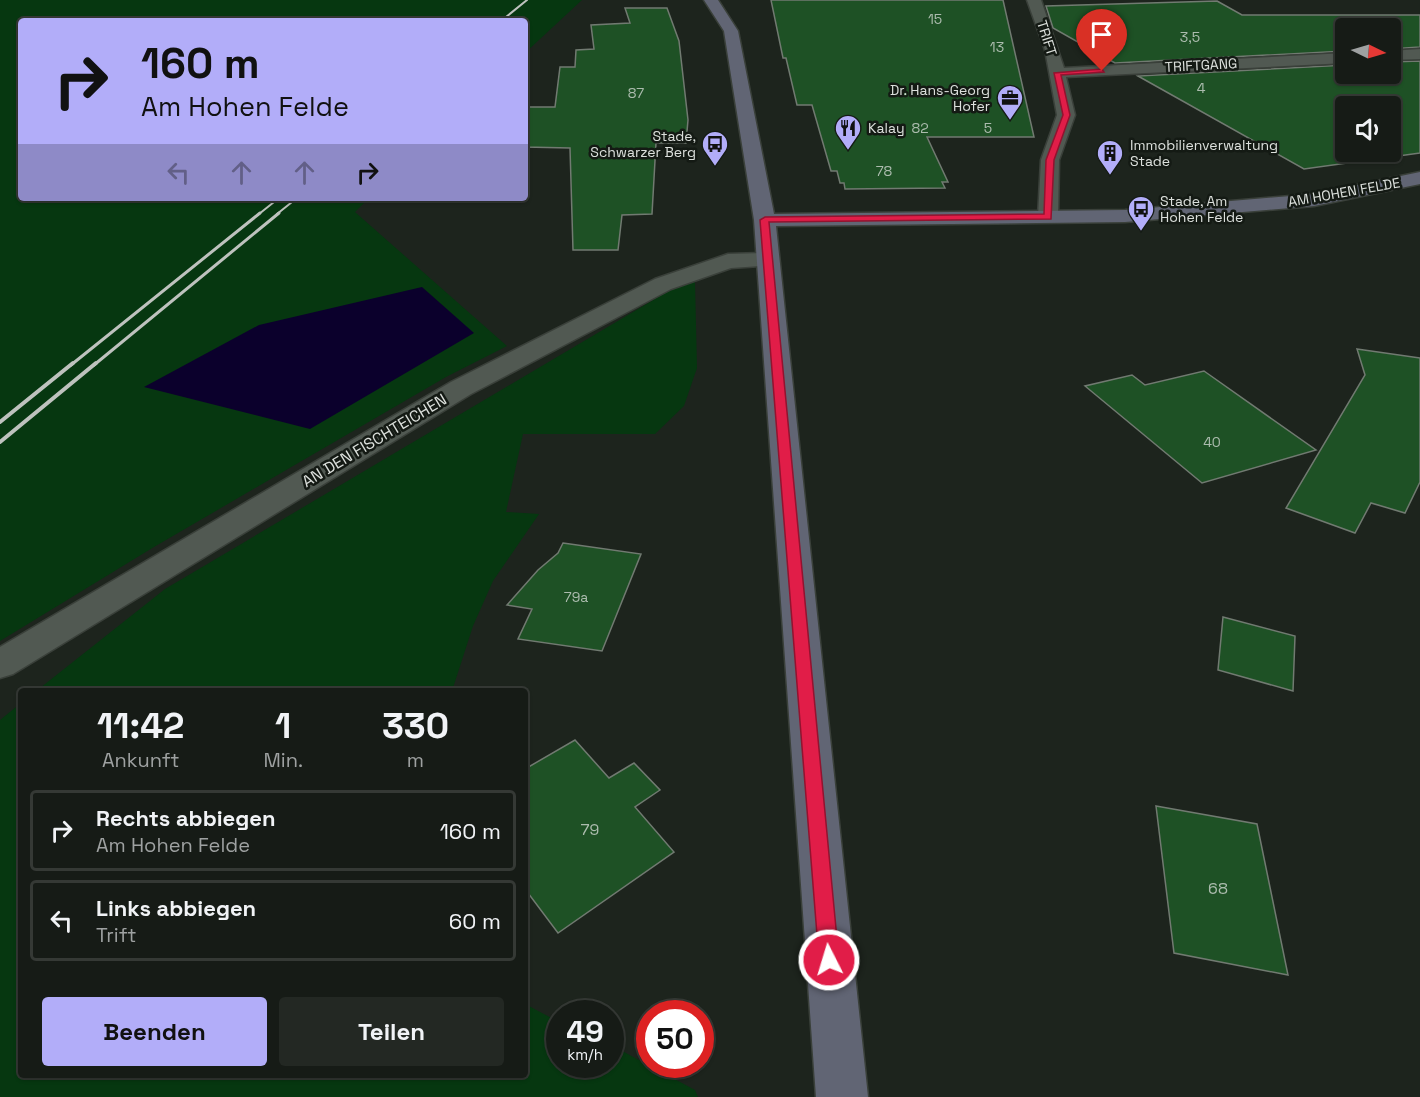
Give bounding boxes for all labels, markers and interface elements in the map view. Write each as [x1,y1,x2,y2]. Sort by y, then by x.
pin [1076,9,1127,71]
house number: 15 [928,10,942,28]
street label: TRIFT [1033,18,1061,58]
icon: arrive [1085,18,1118,51]
north arrow [1335,18,1401,84]
map controls [1335,18,1401,162]
house number: 3,5 [1180,28,1200,46]
text: 160 m [141,37,260,90]
house number: 13 [990,38,1004,56]
icon: right [42,42,120,120]
street label: TRIFTGANG [1164,54,1238,76]
house number: 4 [1197,79,1206,97]
place label: Dr. Hans-Georg Hofer [890,81,990,115]
office icon: Dr. Hans-Georg Hofer [995,83,1025,121]
house number: 87 [628,84,644,102]
text: Am Hohen Felde [141,89,349,124]
button: sound [1335,96,1401,162]
restaurant icon: Kalay [833,113,863,151]
place label: Kalay [868,119,904,137]
house number: 82 [911,119,929,137]
house number: 5 [984,119,992,137]
place label: Stade, Schwarzer Berg [590,127,696,161]
bus stop icon: Stade, Schwarzer Berg [700,129,730,167]
place label: Immobilienverwaltung Stade [1130,136,1278,170]
building icon: Immobilienverwaltung Stade [1095,138,1125,176]
icon: left [162,156,195,189]
icon: ahead [225,156,258,189]
icon: ahead [288,156,321,189]
icon: right [351,156,384,189]
house number: 78 [876,162,893,180]
street label: AM HOHEN FELDE [1287,173,1401,211]
place label: Stade, Am Hohen Felde [1160,192,1243,226]
bus stop icon: Stade, Am Hohen Felde [1126,194,1156,232]
street label: AN DEN FISCHTEICHEN [298,389,450,492]
house number: 40 [1203,433,1221,451]
house number: 79a [564,588,588,606]
text: 11:42 [97,703,185,749]
text: 1 [275,703,291,749]
text: 330 [382,703,449,749]
text: Ankunft [102,747,179,773]
text: Min. [263,747,303,773]
text: m [407,747,424,773]
text: Rechts abbiegen [96,804,276,832]
icon: right [45,814,78,847]
text: 160 m [440,817,501,845]
house number: 79 [581,819,599,840]
text: Am Hohen Felde [96,832,250,858]
house number: 68 [1208,878,1228,899]
text: Links abbiegen [96,894,256,922]
icon: left [45,904,78,937]
text: 60 m [449,907,501,935]
text: Trift [96,922,136,948]
position arrow [797,928,861,992]
button: Beenden [42,997,267,1066]
button: Teilen [279,997,504,1066]
speed limit sign: 50 [636,1000,714,1078]
text: 49 [566,1012,604,1051]
text: km/h [567,1045,603,1064]

